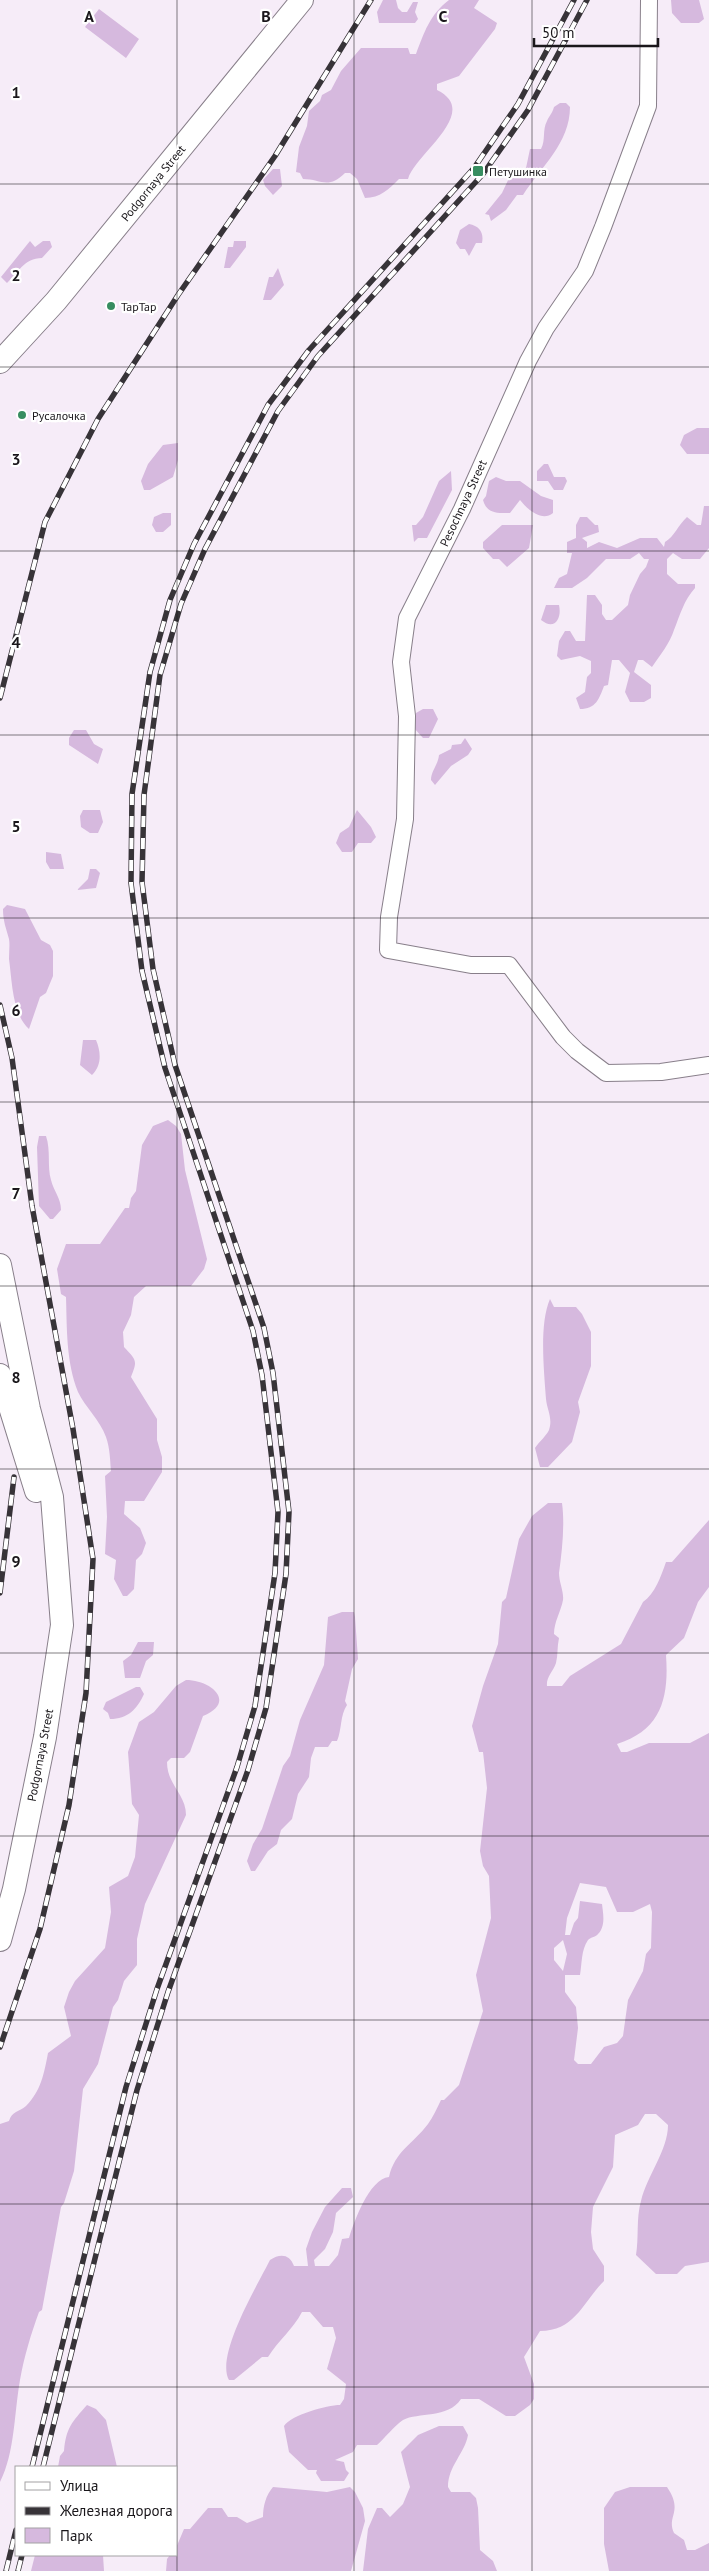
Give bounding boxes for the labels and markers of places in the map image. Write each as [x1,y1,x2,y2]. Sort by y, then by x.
marker: Петушинка [471,164,485,178]
place label: Петушинка [489,164,547,179]
place label: ТарТар [121,299,157,314]
marker: ТарТар [105,300,117,312]
place label: Русалочка [32,408,86,423]
marker: Русалочка [16,409,28,421]

